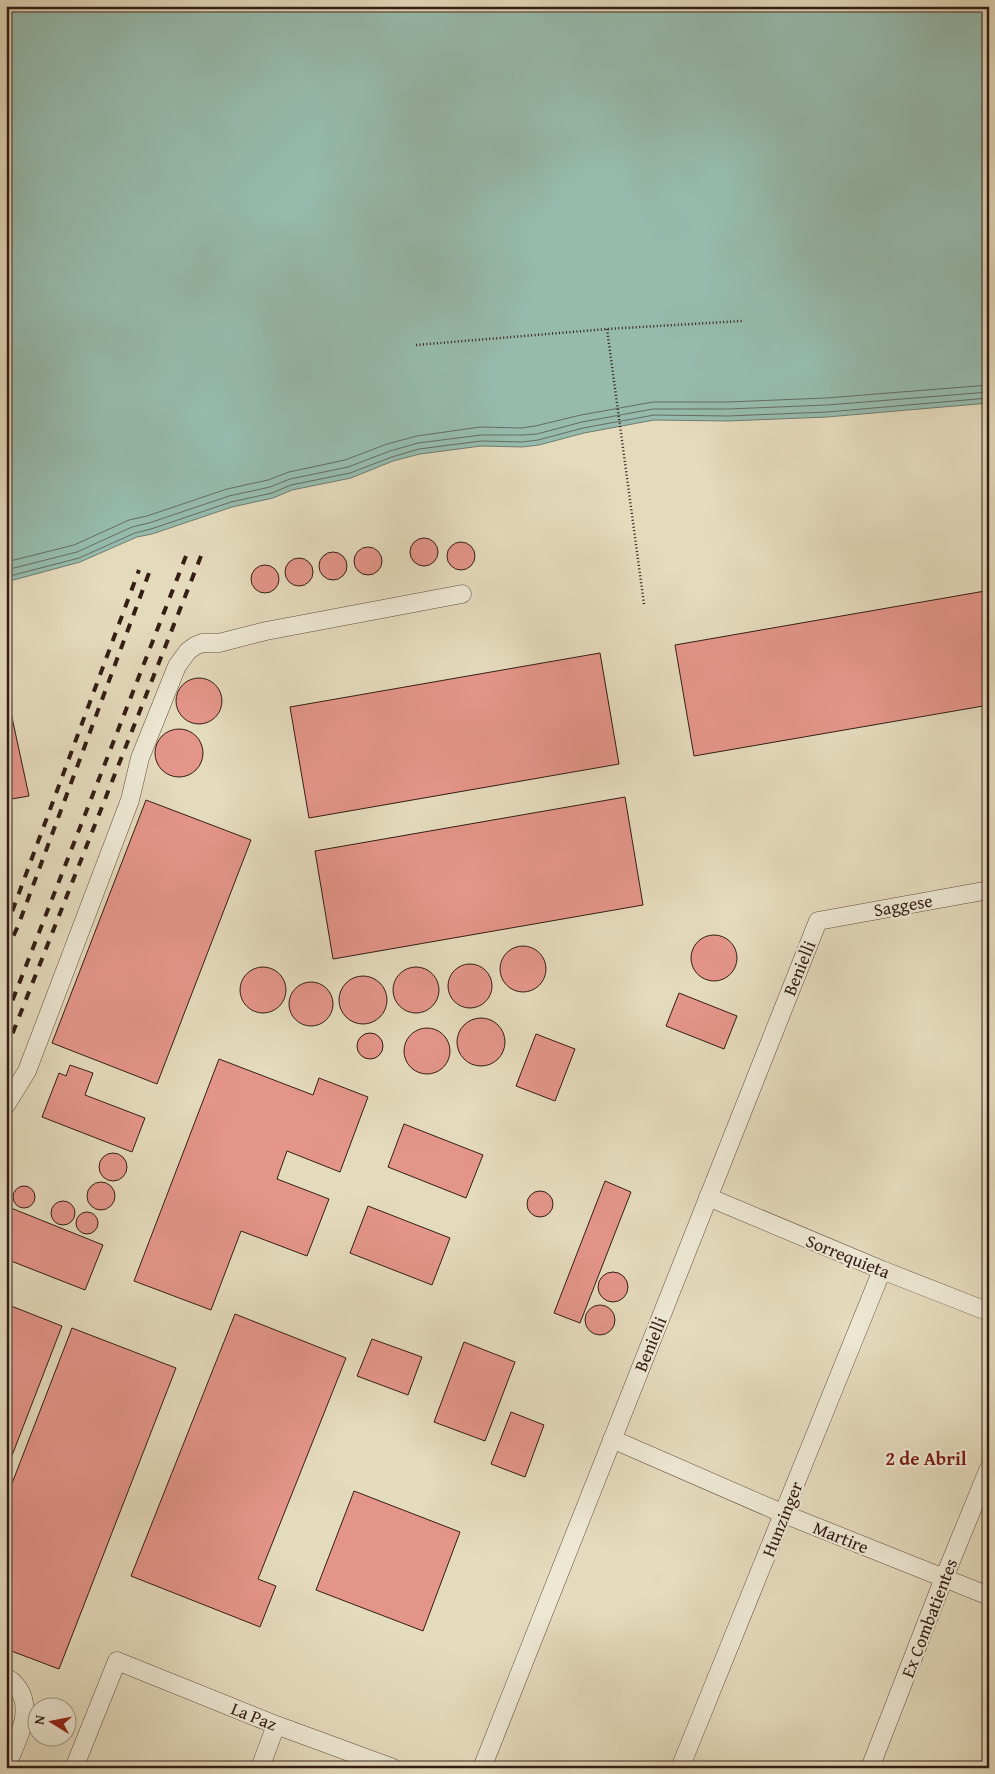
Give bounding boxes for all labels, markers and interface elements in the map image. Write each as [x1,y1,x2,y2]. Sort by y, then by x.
street label: Saggese [871,887,935,923]
street label: Benielli [776,936,822,1000]
street label: Sorrequieta [802,1227,895,1285]
street label: Benielli [627,1312,673,1376]
district label: 2 de Abril [885,1444,967,1472]
street label: Hunzinger [755,1476,810,1561]
street label: Martire [809,1514,873,1560]
street label: Ex Combatientes [894,1555,964,1681]
street label: La Paz [227,1695,281,1737]
north arrow [28,1696,78,1746]
text: N [29,1713,50,1726]

